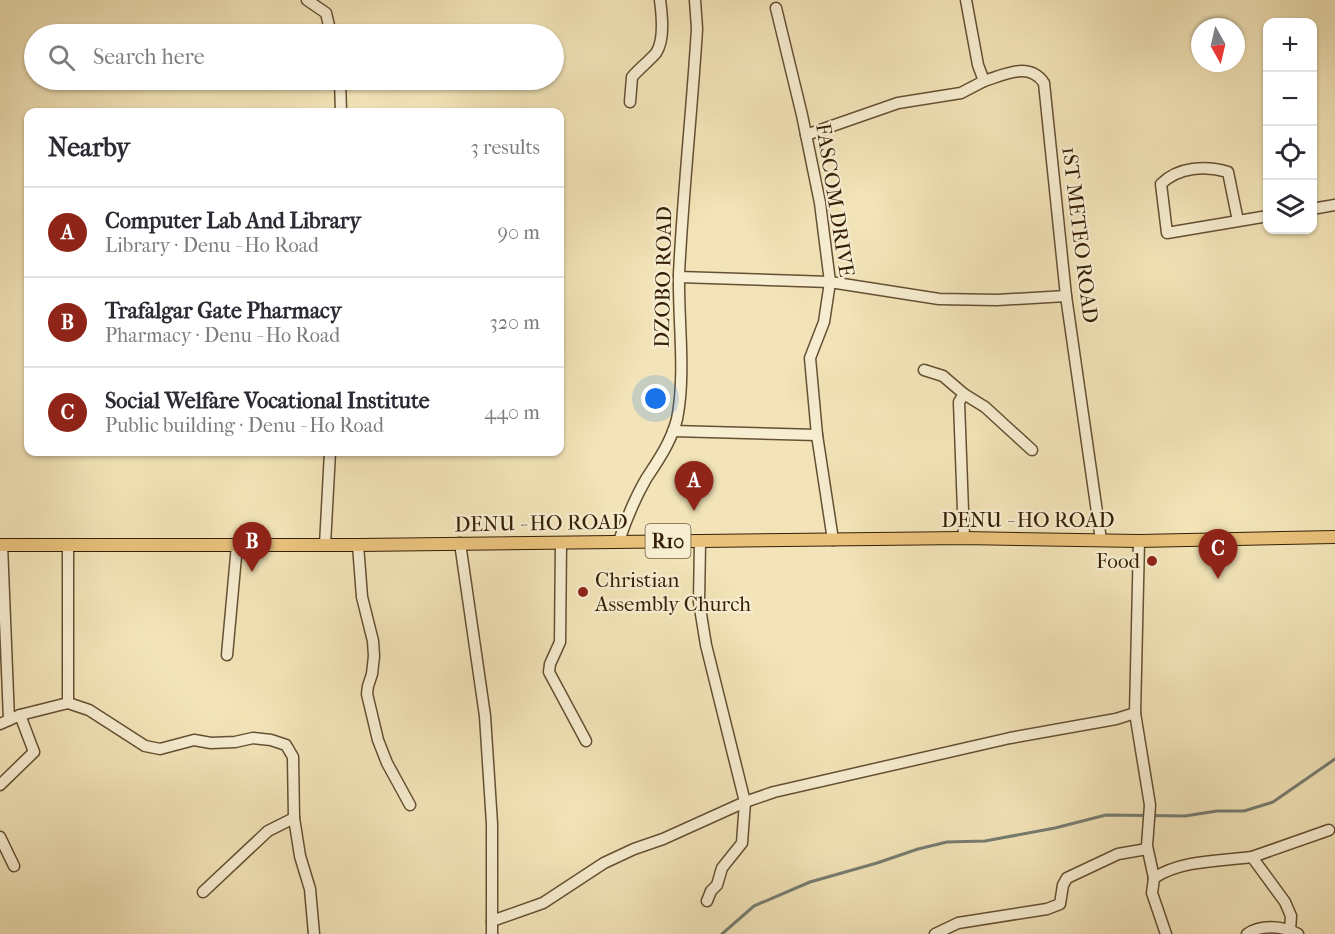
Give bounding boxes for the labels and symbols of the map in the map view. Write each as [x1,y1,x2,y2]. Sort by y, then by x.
north arrow [1191,18,1245,72]
street label: FASCOM DRIVE [811,121,859,279]
street label: 1ST METEO ROAD [1057,145,1103,325]
street label: DZOBO ROAD [650,206,676,348]
your location [641,384,670,413]
pin: A [674,462,714,511]
street label: DENU - HO ROAD [941,508,1115,532]
street label: DENU - HO ROAD [454,509,628,537]
pin: B [232,522,272,572]
road number: R10 [646,524,690,558]
pin: C [1198,530,1238,579]
place label: Food [1096,549,1141,573]
marker: Food [1145,554,1159,568]
place label: Christian Assembly Church [594,568,751,616]
marker: Christian Assembly Church [576,585,590,599]

